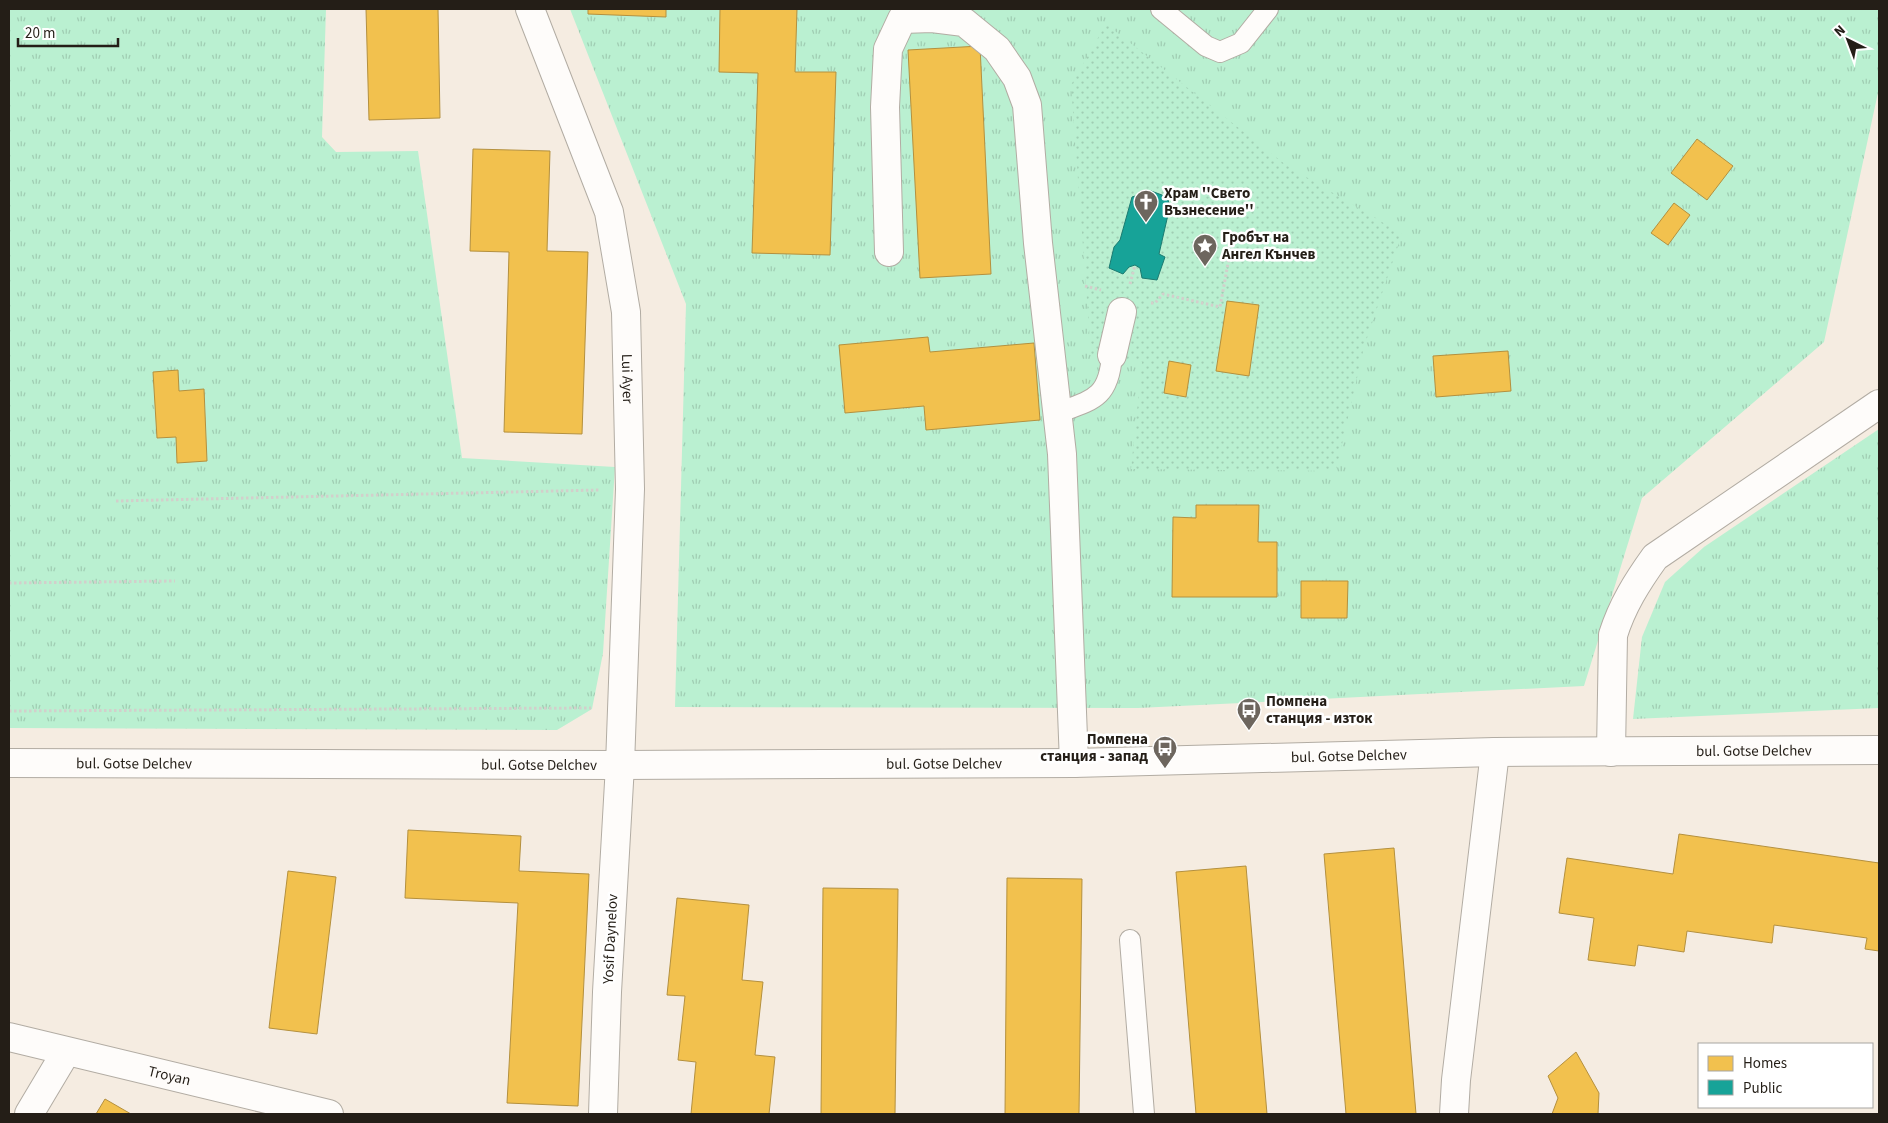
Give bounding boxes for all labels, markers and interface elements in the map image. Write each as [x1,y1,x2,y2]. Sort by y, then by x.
scale bar [18,15,118,47]
north arrow [1823,15,1873,65]
text: N [1830,21,1850,42]
text: 20 m [25,23,55,44]
place label: Храм ''Свето Възнесение'' [1164,183,1254,221]
church icon: Храм ''Свето Възнесение'' [1133,189,1159,223]
place label: Гробът на Ангел Кънчев [1221,227,1316,265]
place icon: Гробът на Ангел Кънчев [1192,233,1218,267]
street label: Lui Ayer [616,354,638,405]
place label: Помпена станция - изток [1266,691,1373,729]
bus stop icon: Помпена станция - изток [1236,697,1262,731]
place label: Помпена станция - запад [1040,729,1148,767]
bus stop icon: Помпена станция - запад [1152,735,1178,769]
street label: bul. Gotse Delchev [1696,740,1812,762]
street label: bul. Gotse Delchev [1291,744,1407,768]
street label: bul. Gotse Delchev [76,753,192,775]
street label: bul. Gotse Delchev [886,753,1002,775]
street label: bul. Gotse Delchev [481,755,597,776]
street label: Yosif Daynelov [598,893,623,986]
legend [1698,1043,1873,1108]
text: Homes [1743,1053,1787,1074]
street label: Troyan [146,1061,193,1091]
text: Public [1743,1078,1782,1099]

